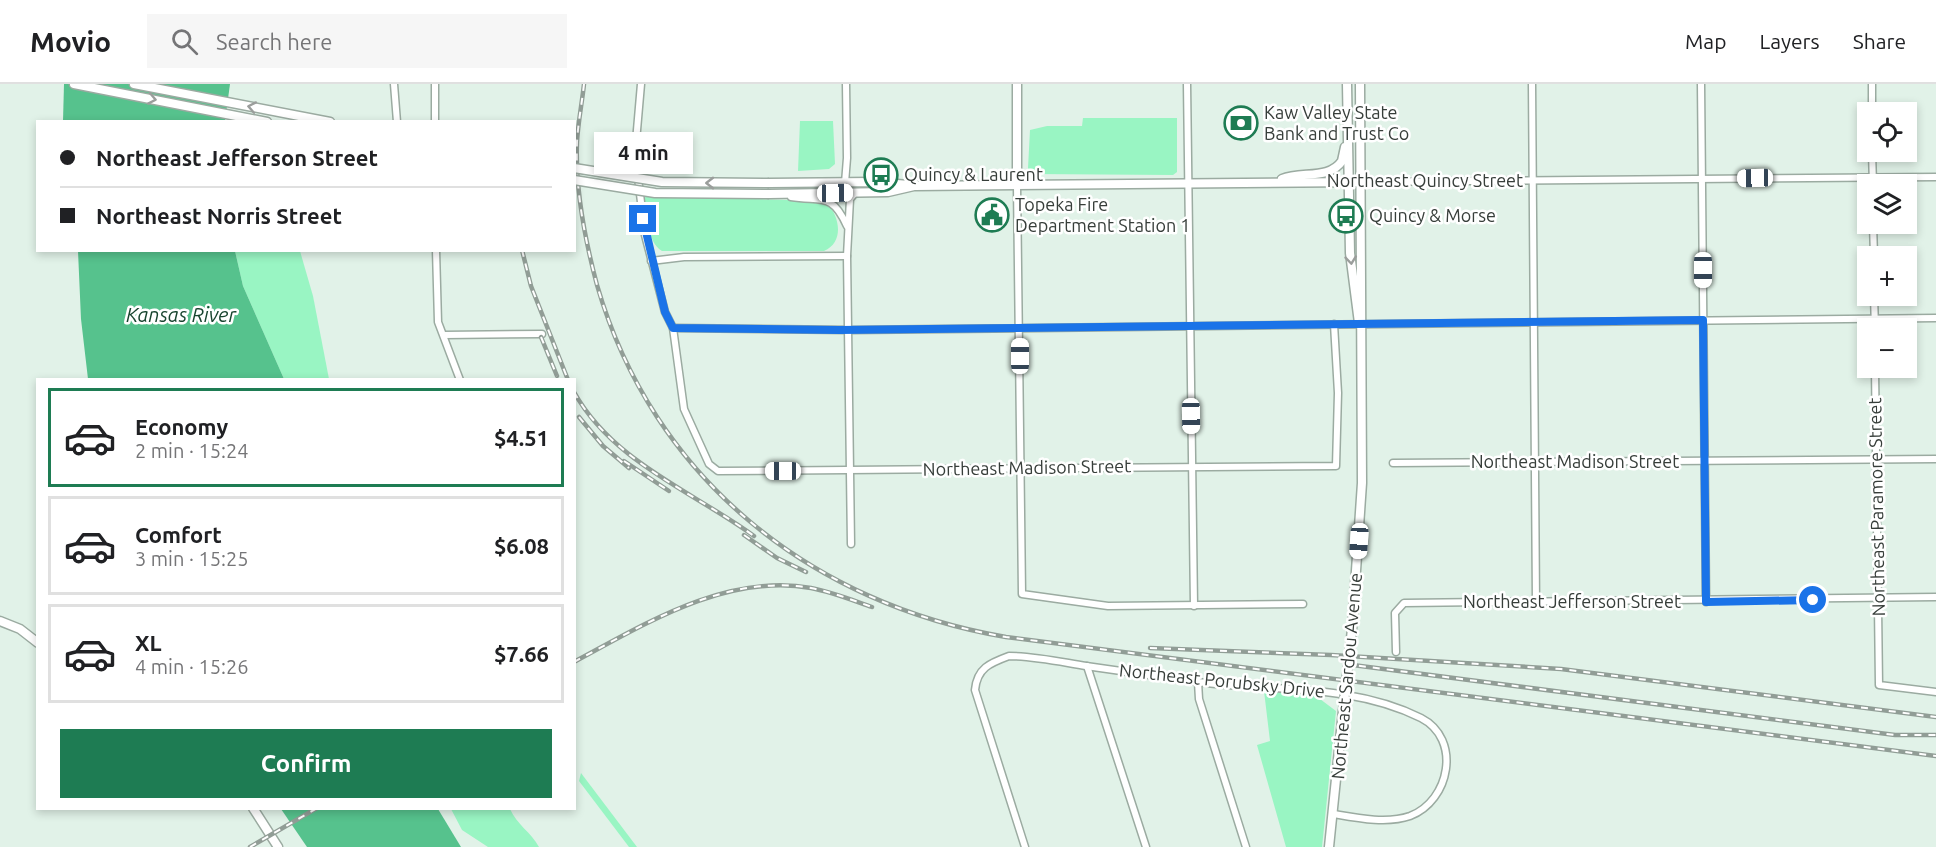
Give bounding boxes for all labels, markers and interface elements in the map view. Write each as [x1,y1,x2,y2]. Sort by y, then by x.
search box [147,14,567,68]
icon: search [168,25,201,58]
text: Movio [30,26,111,57]
text: Search here [216,29,332,54]
text: Map [1685,29,1726,53]
text: Layers [1759,29,1820,53]
text: Share [1853,29,1906,53]
one-way arrow [147,92,157,105]
one-way arrow [247,101,257,114]
place label: Kaw Valley State Bank and Trust Co [1264,102,1409,143]
map controls [1857,102,1917,378]
button: locate [1857,102,1917,162]
bank icon: Kaw Valley State Bank and Trust Co [1223,105,1259,141]
callout: 4 min [594,132,692,174]
text: 4 min [618,141,669,164]
text: Northeast Jefferson Street [96,145,378,170]
bus stop icon: Quincy & Laurent [863,157,899,193]
place label: Quincy & Laurent [904,164,1043,185]
car [1737,169,1773,187]
street label: Northeast Quincy Street [1327,170,1523,191]
button: layers [1857,174,1917,234]
one-way arrow [706,177,715,189]
car [817,184,853,202]
place label: Topeka Fire Department Station 1 [1015,194,1191,235]
public building icon: Topeka Fire Department Station 1 [974,197,1010,233]
bus stop icon: Quincy & Morse [1328,198,1364,234]
text: Northeast Norris Street [96,203,342,228]
route end [629,205,656,232]
place label: Quincy & Morse [1369,205,1496,226]
button: + [1857,246,1917,306]
car [1694,252,1712,288]
one-way arrow [1344,255,1357,265]
water label: Kansas River [126,303,237,326]
button: − [1857,318,1917,378]
car [1011,338,1029,374]
street label: Northeast Paramore Street [1864,397,1888,617]
car [1182,398,1200,434]
icon: car [63,411,117,465]
text: Economy [135,414,228,439]
text: $4.51 [494,425,549,450]
text: 2 min · 15:24 [135,439,249,462]
street label: Northeast Madison Street [1471,451,1679,471]
street label: Northeast Madison Street [923,455,1131,479]
car [765,462,801,480]
icon: car [63,519,117,573]
text: Comfort [135,522,222,547]
car [1349,522,1369,560]
text: $6.08 [494,533,549,558]
text: 3 min · 15:25 [135,547,249,570]
street label: Northeast Sardou Avenue [1327,572,1365,780]
route start [1799,586,1826,613]
street label: Northeast Jefferson Street [1463,591,1681,611]
icon: car [63,627,117,681]
text: XL [135,630,162,655]
text: $7.66 [494,641,549,666]
text: 4 min · 15:26 [135,655,249,678]
street label: Northeast Porubsky Drive [1118,659,1326,701]
button: Confirm [60,729,552,798]

